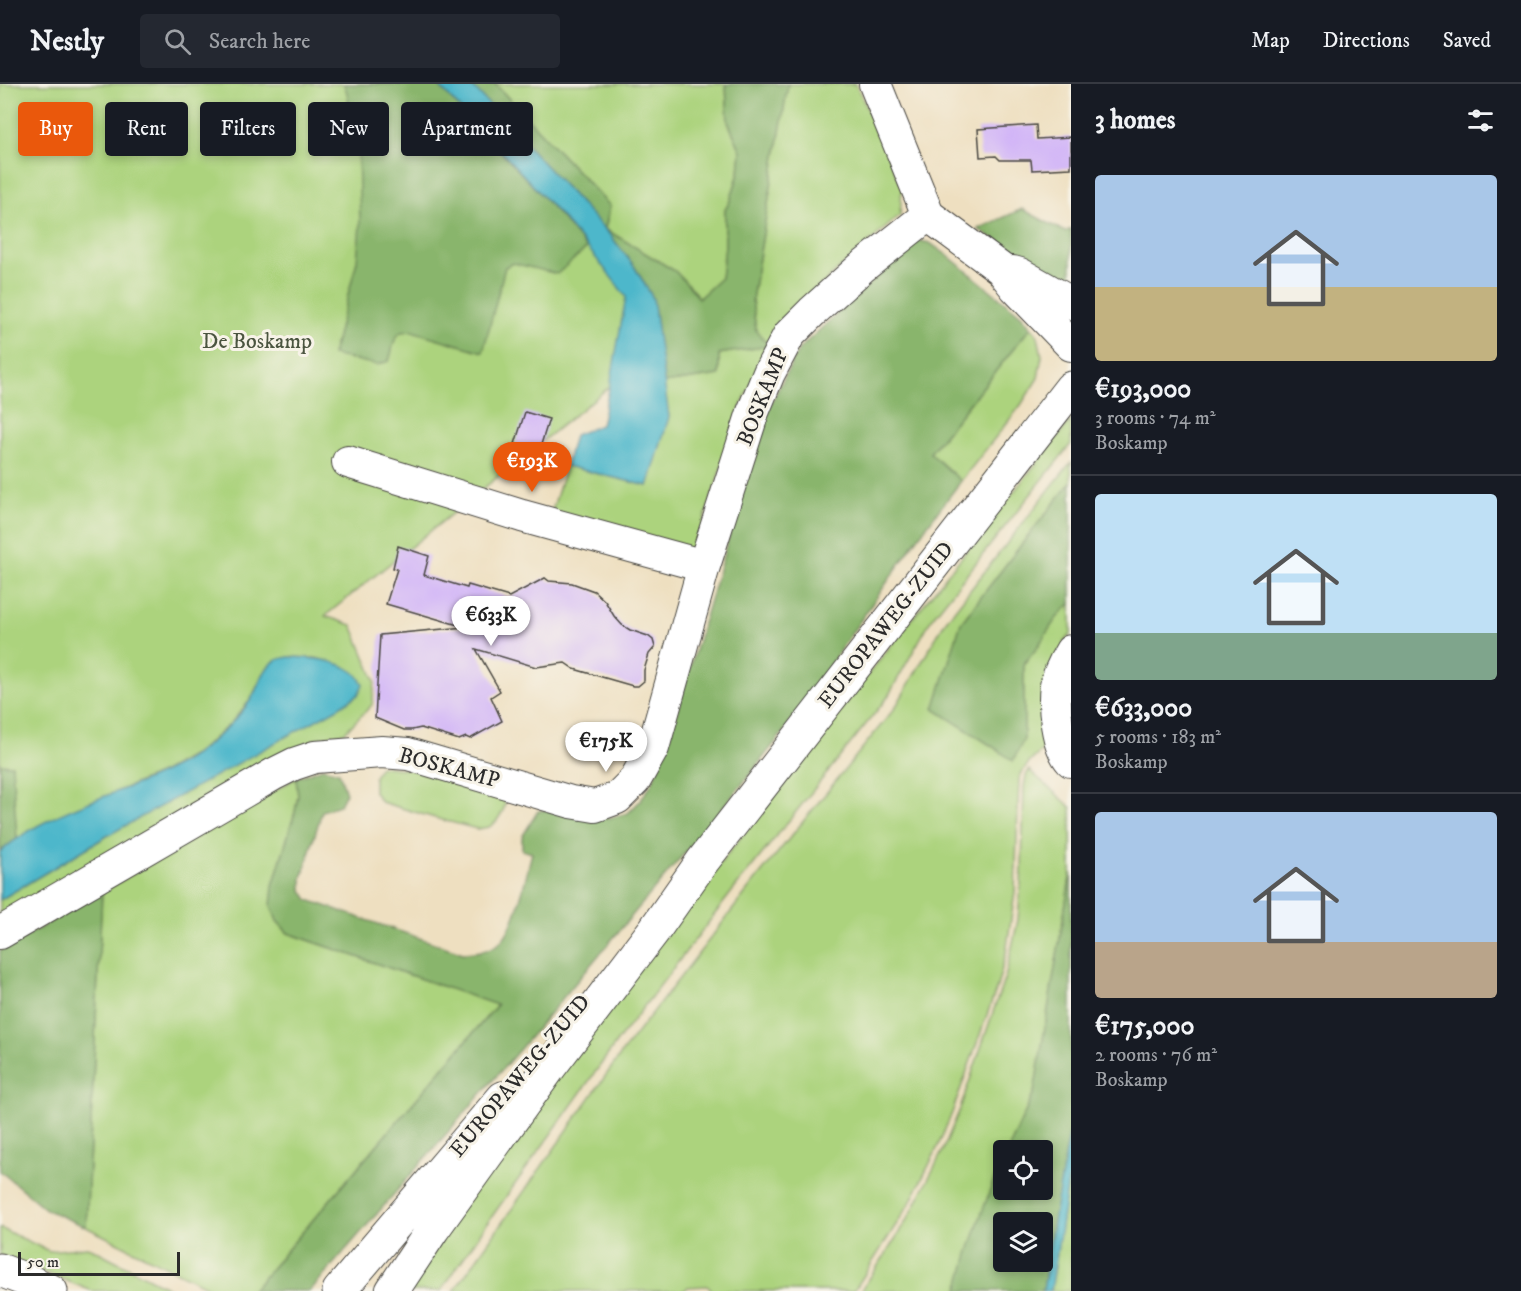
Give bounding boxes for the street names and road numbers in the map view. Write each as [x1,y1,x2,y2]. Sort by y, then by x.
street label: BOSKAMP [731,344,795,450]
street label: EUROPAWEG-ZUID [812,536,960,714]
street label: BOSKAMP [396,742,503,794]
street label: EUROPAWEG-ZUID [444,989,596,1163]

